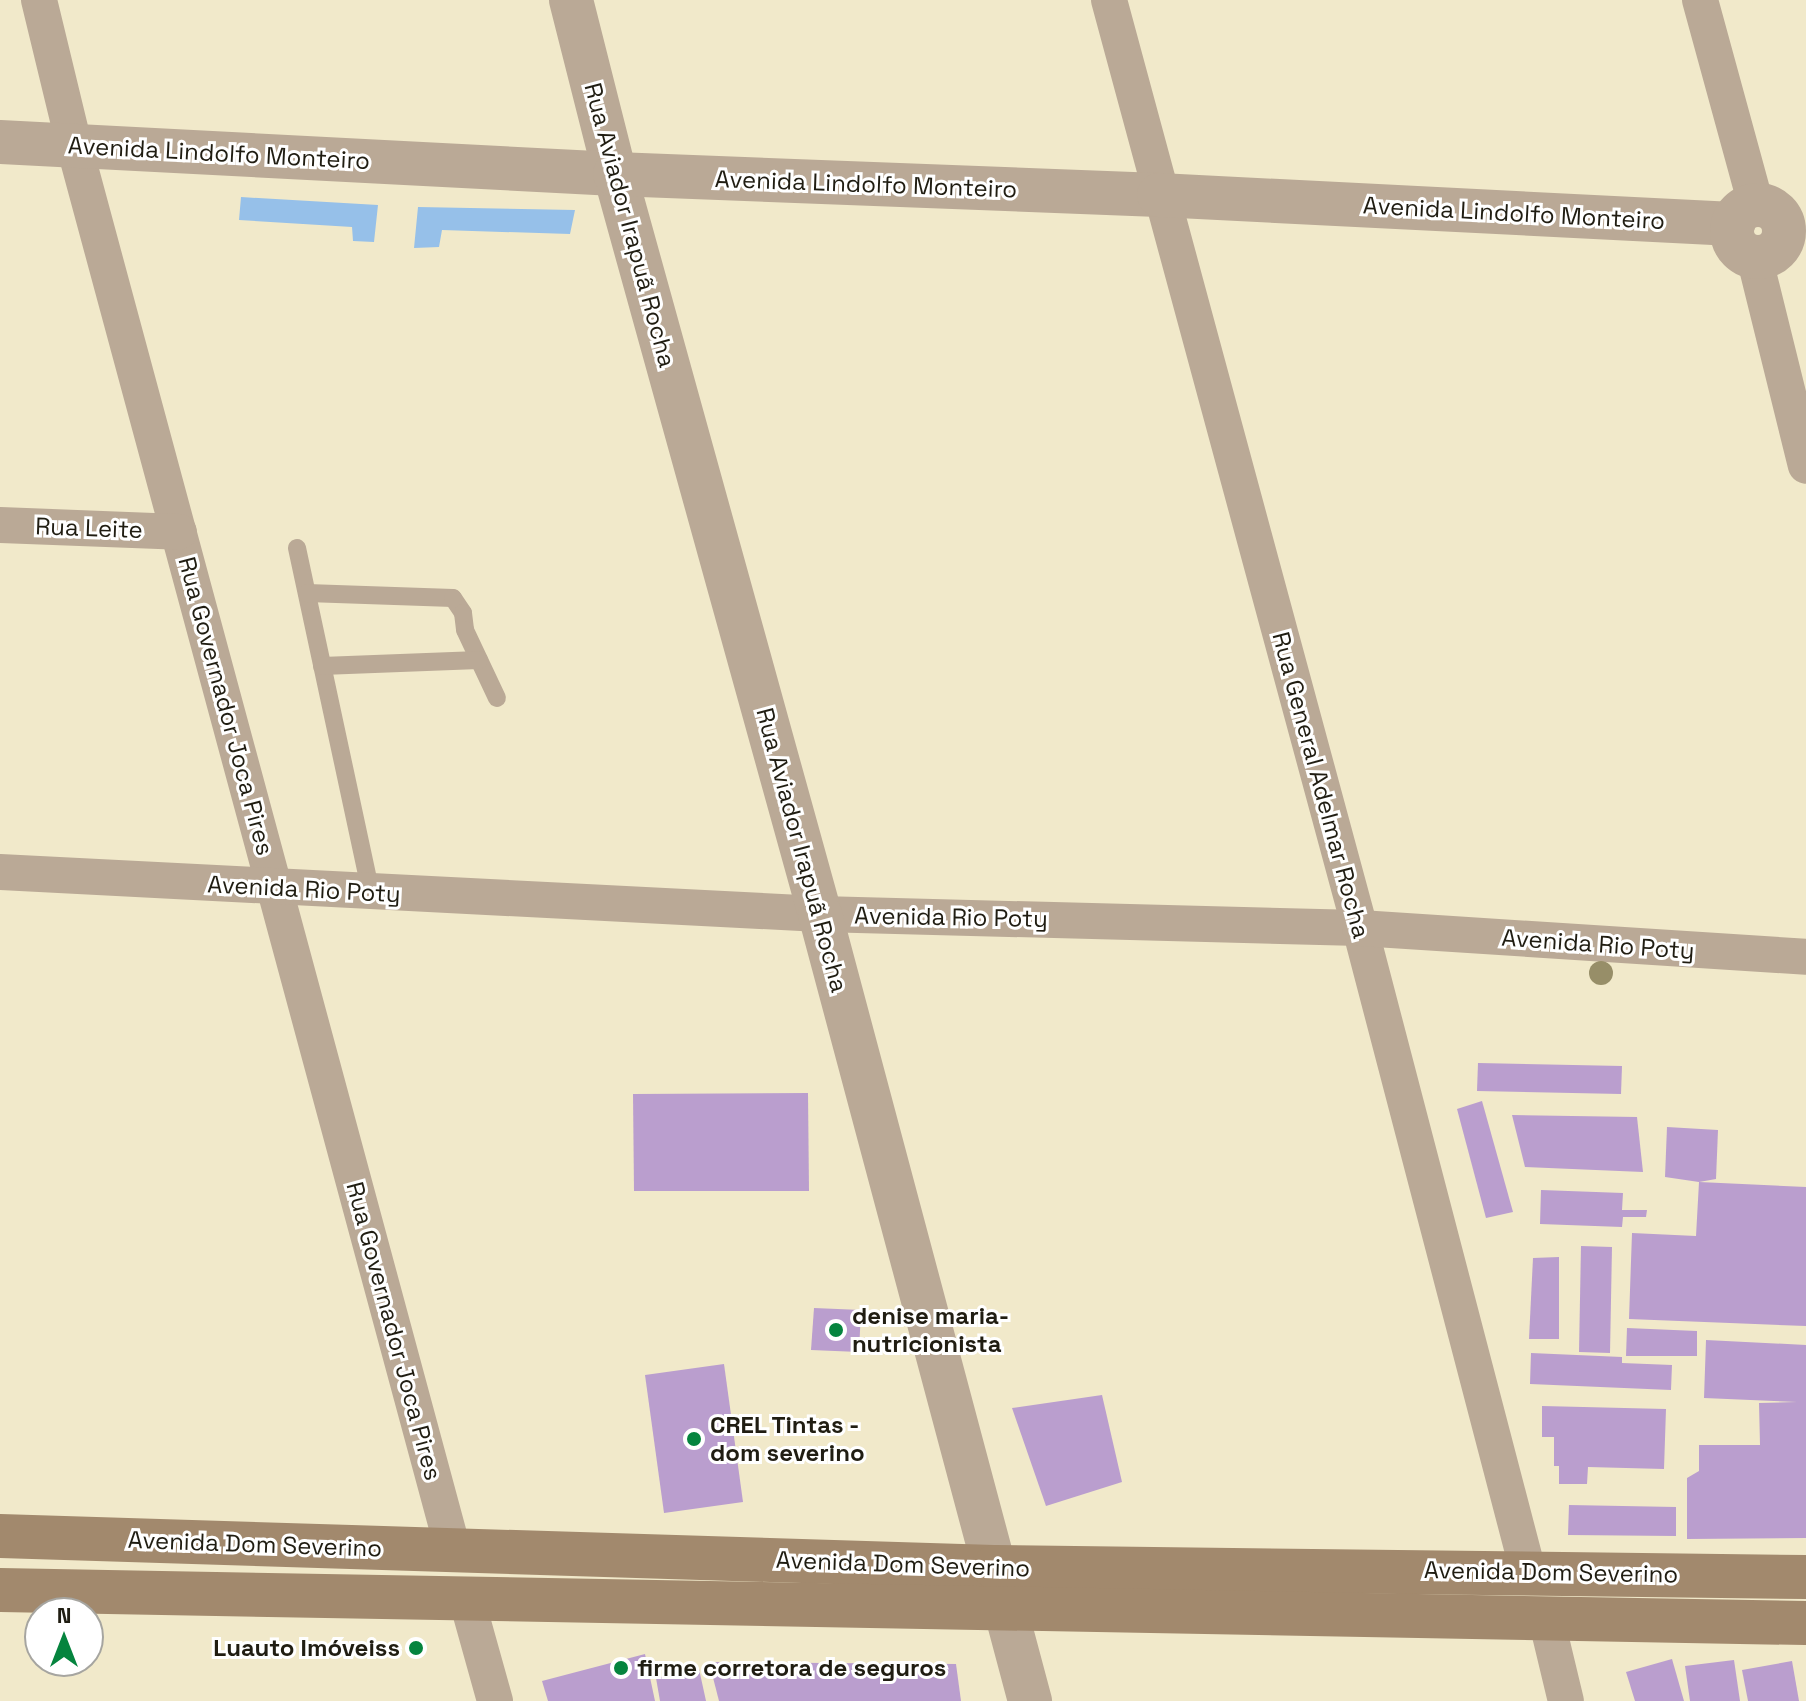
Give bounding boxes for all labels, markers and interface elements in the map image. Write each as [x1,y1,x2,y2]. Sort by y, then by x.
street label: Rua Aviador Irapuã Rocha [578,80,682,370]
street label: Avenida Lindolfo Monteiro [67,131,371,175]
street label: Avenida Lindolfo Monteiro [714,164,1018,204]
street label: Avenida Lindolfo Monteiro [1362,191,1666,235]
street label: Rua Leite [35,512,143,544]
street label: Rua Governador Joca Pires [172,554,280,858]
street label: Rua General Adelmar Rocha [1266,628,1376,942]
street label: Rua Aviador Irapuã Rocha [750,705,854,995]
street label: Avenida Rio Poty [207,870,401,908]
street label: Avenida Rio Poty [854,901,1048,933]
street label: Avenida Rio Poty [1500,923,1696,965]
street label: Rua Governador Joca Pires [340,1179,448,1483]
place label: denise maria- nutricionista [852,1302,1009,1358]
marker: denise maria- nutricionista [827,1321,845,1339]
place label: CREL Tintas - dom severino [710,1411,865,1467]
marker: CREL Tintas - dom severino [685,1430,703,1448]
street label: Avenida Dom Severino [127,1525,383,1563]
street label: Avenida Dom Severino [775,1545,1031,1583]
street label: Avenida Dom Severino [1424,1555,1678,1589]
north arrow [24,1597,104,1677]
text: N [57,1601,71,1629]
place label: Luauto Imóveiss [213,1634,400,1662]
marker: Luauto Imóveiss [407,1639,425,1657]
place label: firme corretora de seguros [637,1654,946,1682]
marker: firme corretora de seguros [612,1659,630,1677]

